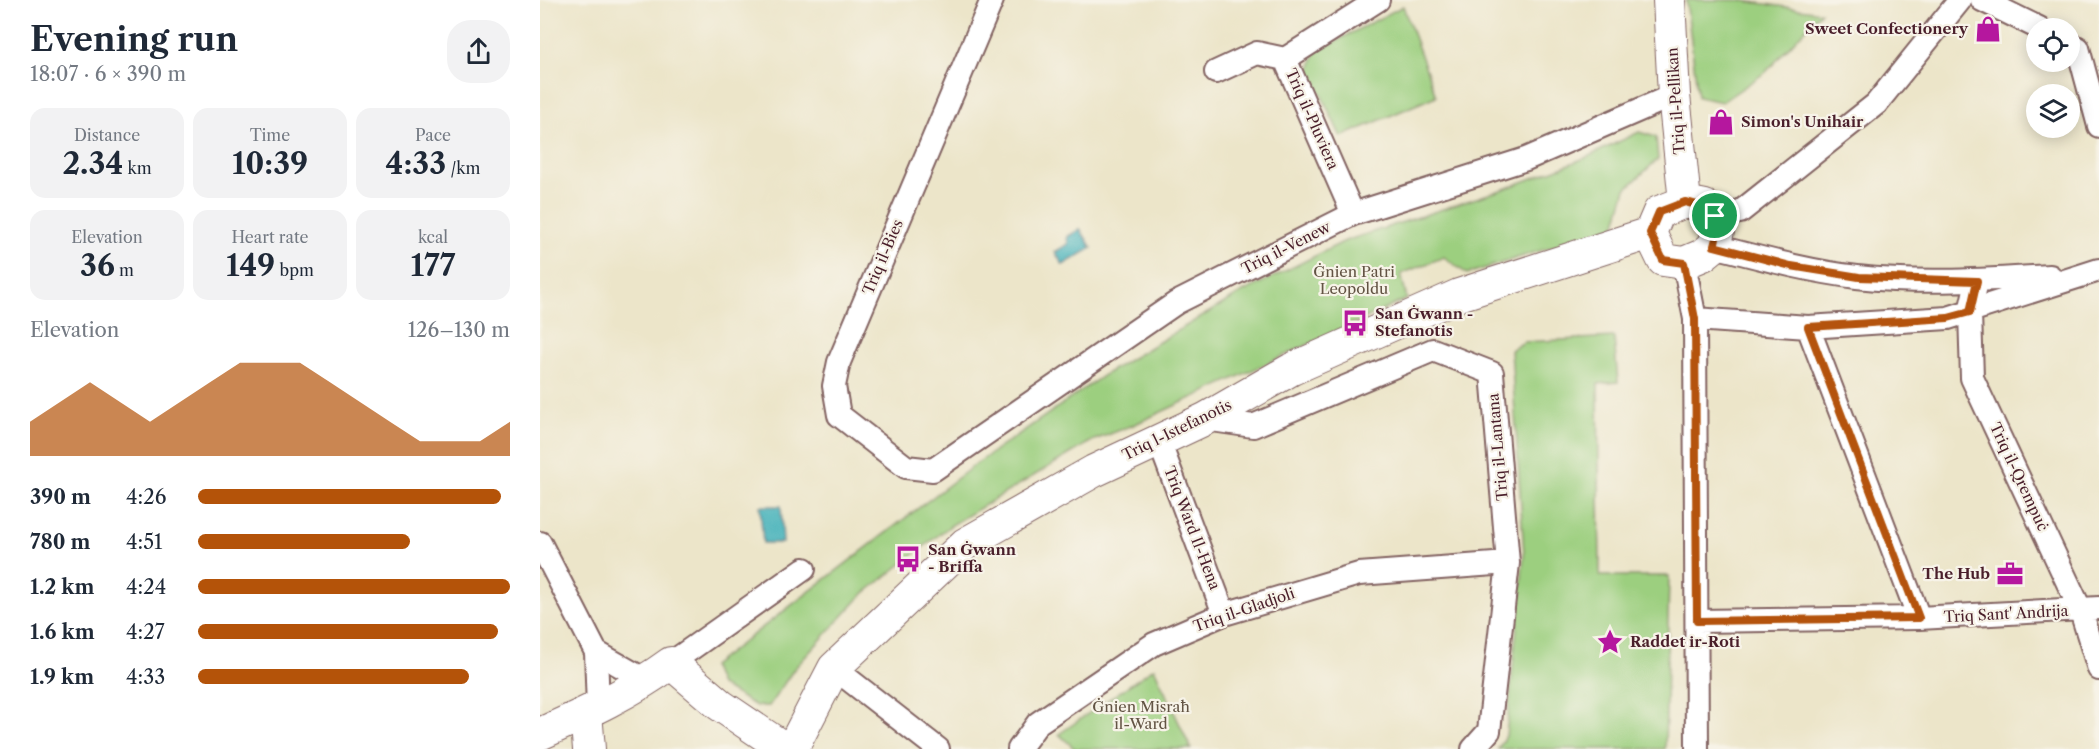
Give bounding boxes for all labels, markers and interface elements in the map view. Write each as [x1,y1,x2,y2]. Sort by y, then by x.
shop icon: Sweet Confectionery [1973,14,2003,44]
map controls [2026,18,2080,138]
button: locate [2026,18,2080,72]
text: Evening run [30,19,238,60]
place label: Sweet Confectionery [1805,19,1969,38]
button: share [447,20,510,83]
street label: Triq il-Pellikan [1662,46,1689,155]
text: 18:07 · 6 × 390 m [30,62,186,86]
street label: Triq il-Pluviera [1282,65,1343,172]
button: layers [2026,84,2080,138]
shop icon: Simon's Unihair [1706,107,1736,137]
place label: Simon's Unihair [1741,112,1864,131]
text: Distance [74,125,140,145]
text: Time [250,125,290,145]
text: Pace [415,125,451,145]
text: 2.34 [62,145,123,182]
text: 10:39 [232,145,308,182]
text: 4:33 [386,145,446,182]
text: km [123,158,152,178]
text: /km [446,158,480,178]
pin [1689,190,1740,241]
icon: arrive [1698,199,1731,232]
street label: Triq il-Bies [858,216,907,297]
street label: Triq il-Venew [1238,217,1334,278]
text: Elevation [71,227,143,247]
text: Heart rate [231,227,309,247]
text: kcal [418,227,448,247]
text: 36 [80,247,115,284]
text: 149 [226,247,275,284]
text: 177 [411,247,455,284]
text: m [115,260,134,280]
text: bpm [275,260,314,280]
park label: Ġnien Patri Leopoldu [1313,262,1395,298]
place label: San Ġwann - Stefanotis [1375,304,1473,340]
bus stop icon: San Ġwann - Stefanotis [1340,308,1370,338]
text: Elevation [30,318,119,342]
text: 126–130 m [408,318,510,342]
street label: Triq il-Lantana [1483,393,1512,502]
street label: Triq l-Istefanotis [1119,395,1235,464]
street label: Triq il-Qrempuċ [1986,419,2053,534]
street label: Triq Ward Il-Hena [1160,463,1225,592]
text: 390 m [30,485,91,509]
text: 4:26 [126,485,166,509]
text: 780 m [30,530,90,554]
text: 4:51 [126,530,162,554]
place label: San Ġwann - Briffa [928,540,1017,576]
bus stop icon: San Ġwann - Briffa [893,544,923,574]
office icon: The Hub [1995,559,2025,589]
place label: The Hub [1922,564,1990,583]
text: 1.2 km [30,575,94,599]
text: 4:24 [126,575,166,599]
street label: Triq il-Gladjoli [1191,583,1298,636]
street label: Triq Sant' Andrija [1943,601,2069,626]
text: 1.6 km [30,620,95,644]
text: 4:27 [126,620,165,644]
place icon: Raddet ir-Roti [1595,627,1625,657]
place label: Raddet ir-Roti [1630,632,1741,651]
text: 1.9 km [30,665,94,689]
text: 4:33 [126,665,165,689]
park label: Ġnien Misraħ il-Ward [1092,697,1190,733]

